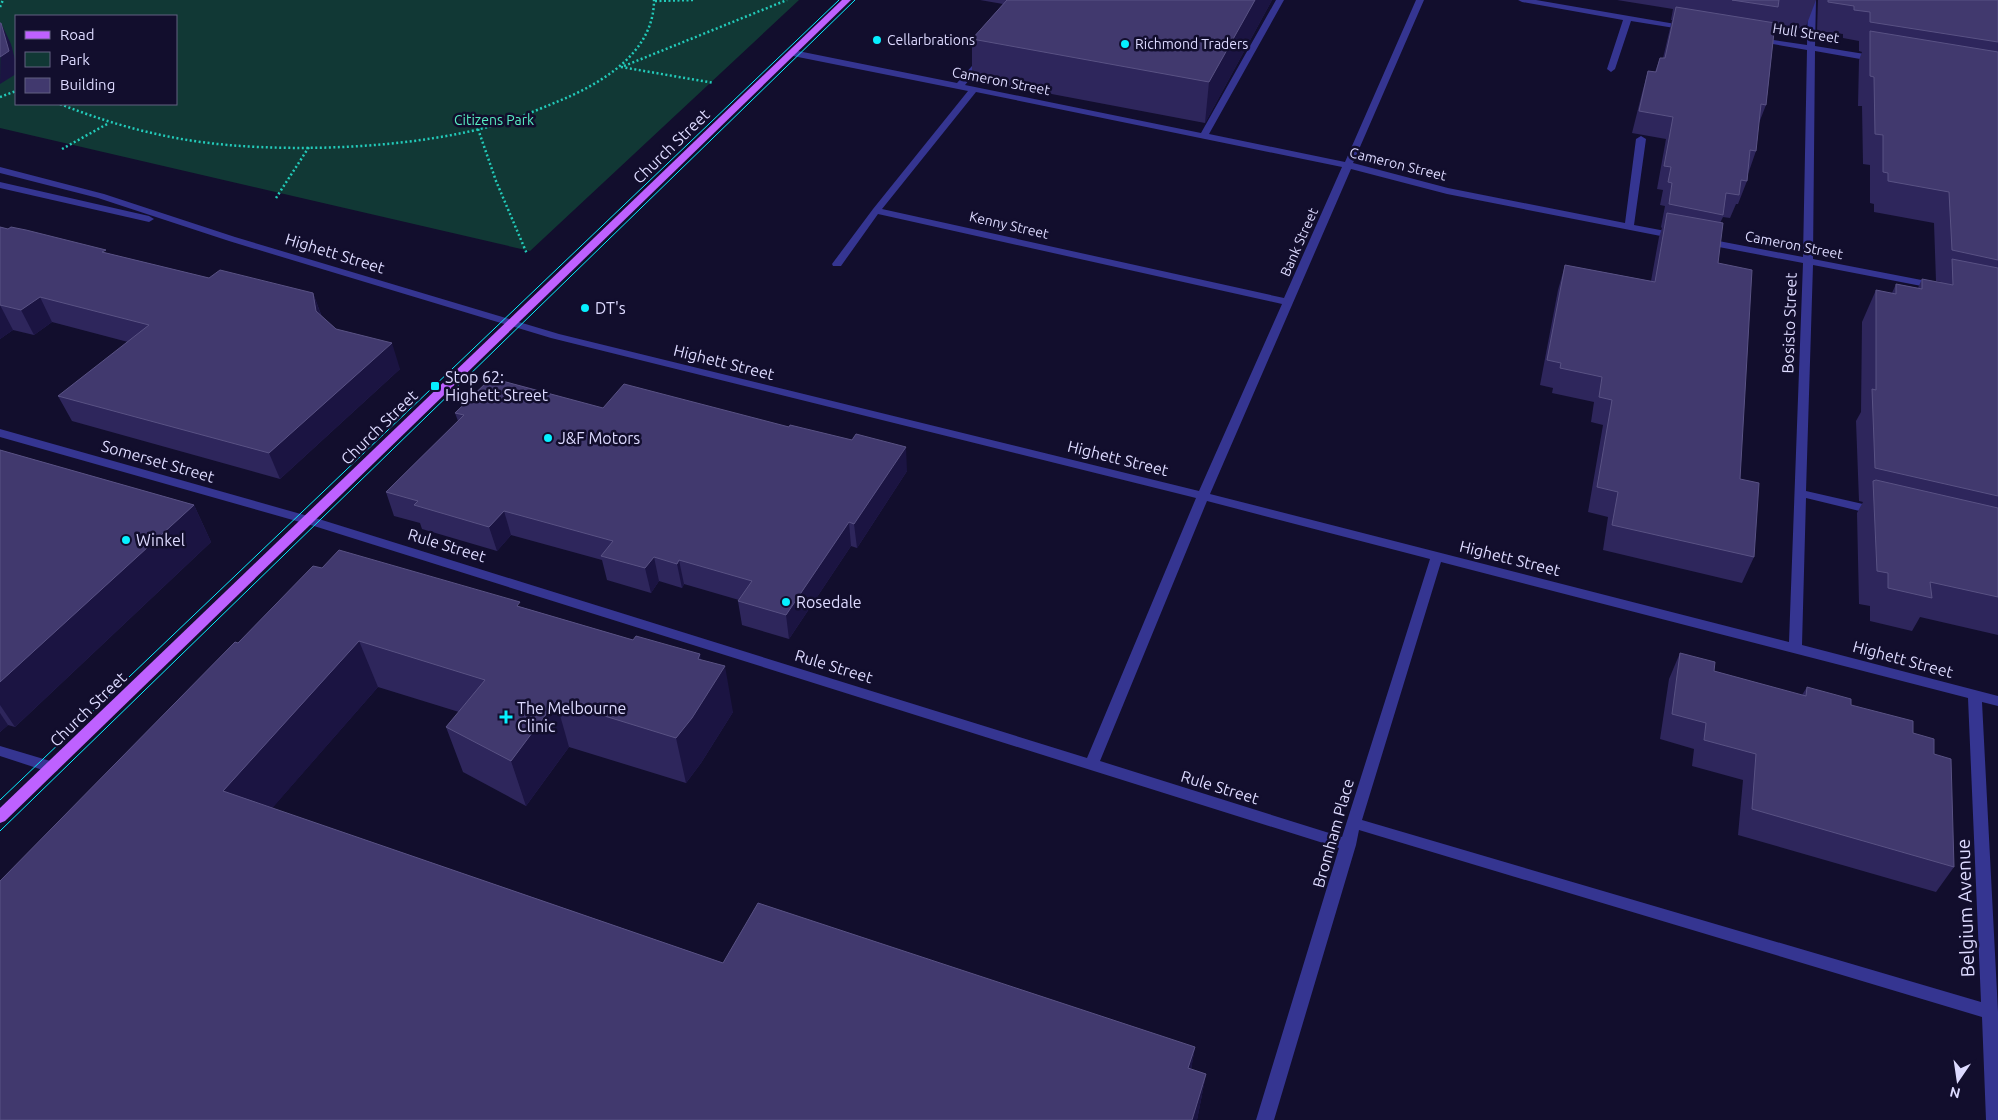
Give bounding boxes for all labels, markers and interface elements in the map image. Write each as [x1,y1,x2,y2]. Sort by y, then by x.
legend [15,15,178,105]
street label: Hull Street [1771,20,1841,46]
text: Road [60,26,95,43]
place label: Cellarbrations [887,32,975,48]
marker: Cellarbrations [871,34,883,46]
place label: Richmond Traders [1135,36,1248,52]
marker: Richmond Traders [1119,38,1131,50]
text: Park [60,51,90,68]
street label: Cameron Street [951,64,1052,98]
text: Building [60,76,115,93]
street label: Church Street [629,105,713,187]
park label: Citizens Park [454,112,534,128]
street label: Cameron Street [1348,144,1449,184]
street label: Bank Street [1277,205,1321,279]
street label: Kenny Street [968,208,1051,242]
street label: Cameron Street [1744,228,1845,262]
street label: Highett Street [283,229,388,277]
street label: Bosisto Street [1778,271,1800,374]
place label: DT's [595,299,626,317]
marker: DT's [579,302,591,314]
street label: Highett Street [672,341,777,383]
place label: Stop 62: Highett Street [445,368,549,404]
marker: Stop 62: Highett Street [429,380,441,392]
street label: Church Street [337,386,421,468]
place label: J&F Motors [558,429,640,447]
marker: J&F Motors [542,432,554,444]
street label: Somerset Street [99,436,217,486]
street label: Highett Street [1066,437,1171,479]
street label: Rule Street [406,525,489,566]
place label: Winkel [136,531,185,549]
marker: Winkel [120,534,132,546]
street label: Highett Street [1458,537,1563,579]
place label: Rosedale [796,593,862,611]
marker: Rosedale [780,596,792,608]
street label: Highett Street [1851,637,1956,681]
street label: Rule Street [793,646,876,687]
street label: Church Street [46,668,130,750]
place label: The Melbourne Clinic [517,699,626,735]
marker: The Melbourne Clinic [499,710,513,724]
street label: Rule Street [1179,767,1262,808]
street label: Bromham Place [1309,776,1357,890]
street label: Belgium Avenue [1952,838,1978,978]
north arrow [1933,1055,1983,1105]
text: N [1948,1084,1962,1102]

